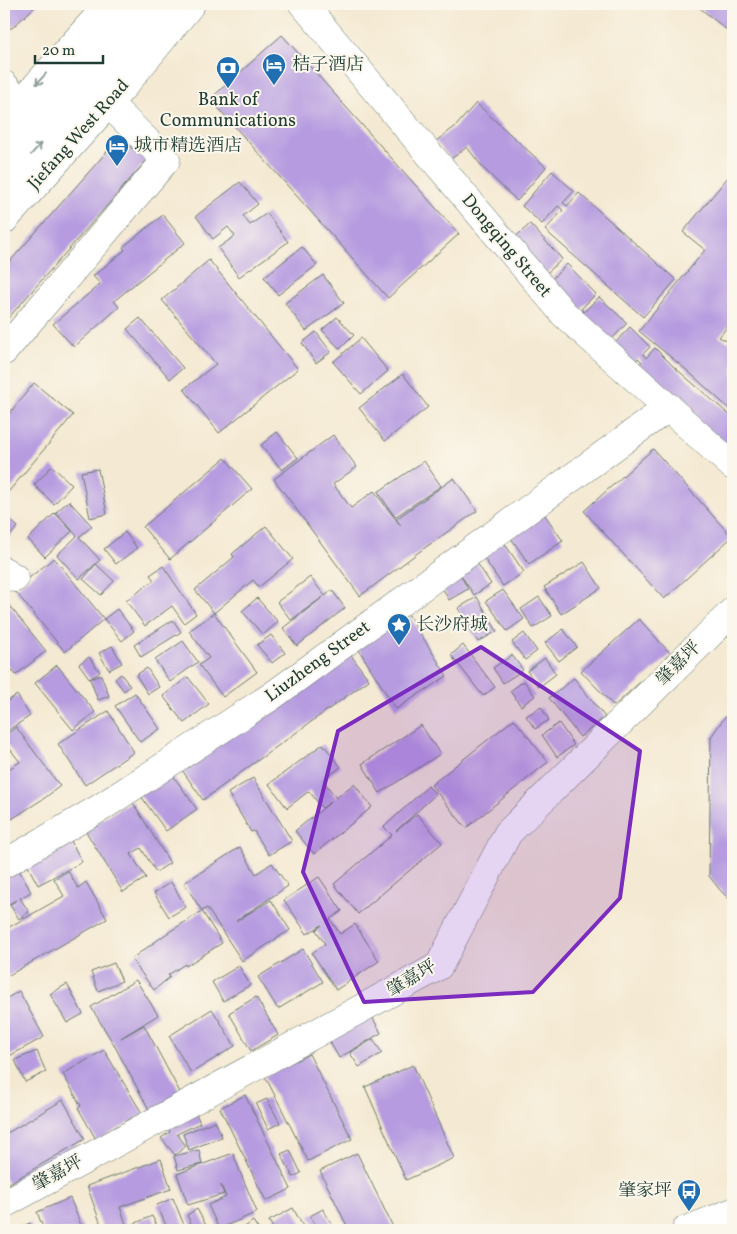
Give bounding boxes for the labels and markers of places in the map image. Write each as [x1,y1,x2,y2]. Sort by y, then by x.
hotel icon: 桔子酒店 [261,52,287,86]
place label: 桔子酒店 [292,53,364,78]
bank icon: Bank of Communications [215,55,241,89]
place label: Bank of Communications [160,88,296,134]
hotel icon: 城市精选酒店 [104,133,130,167]
place label: 城市精选酒店 [134,134,242,159]
place icon: 长沙府城 [386,612,412,646]
place label: 长沙府城 [416,613,488,638]
bus stop icon: 肇家坪 [676,1178,702,1212]
place label: 肇家坪 [618,1179,672,1204]

